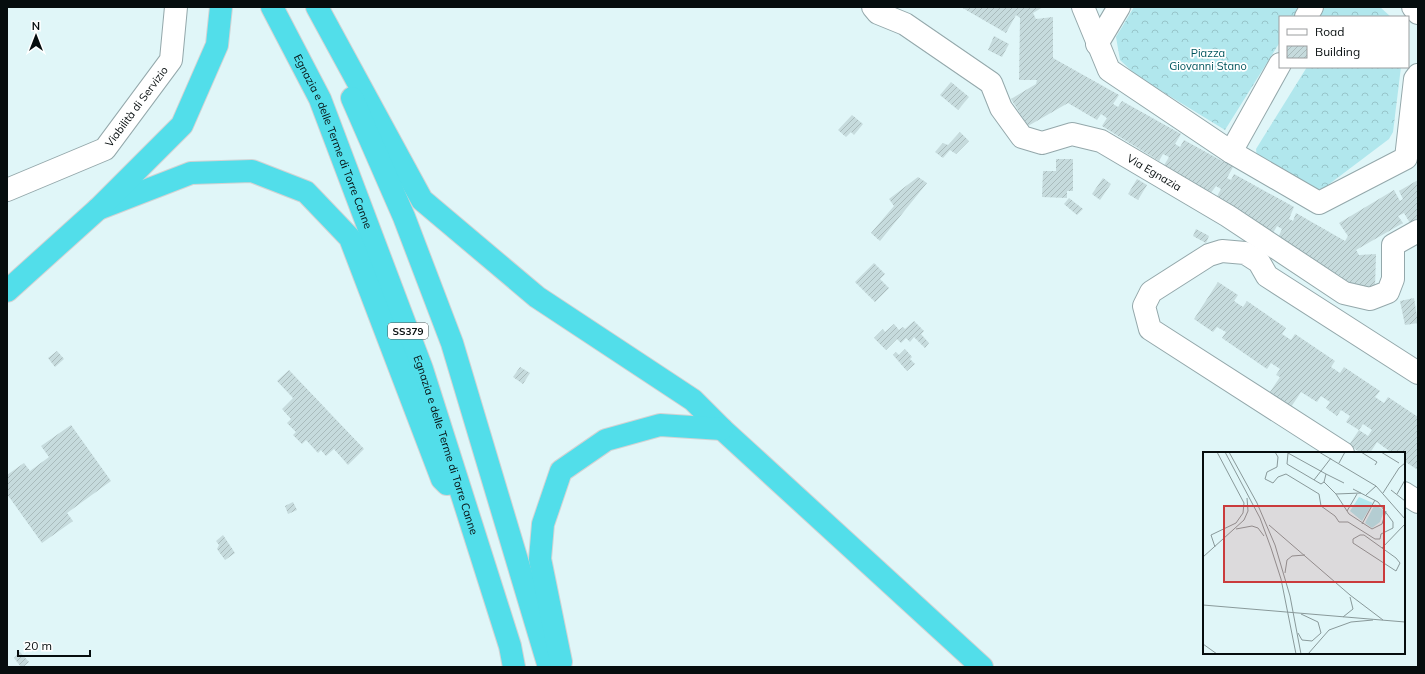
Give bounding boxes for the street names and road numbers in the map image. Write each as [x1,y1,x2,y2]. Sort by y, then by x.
street label: Egnazia e delle Terme di Torre Canne [291,52,375,231]
street label: Viabilità di Servizio [102,63,171,150]
street label: Via Egnazia [1125,151,1184,194]
road number: SS379 [388,323,428,339]
street label: Egnazia e delle Terme di Torre Canne [410,353,481,536]

